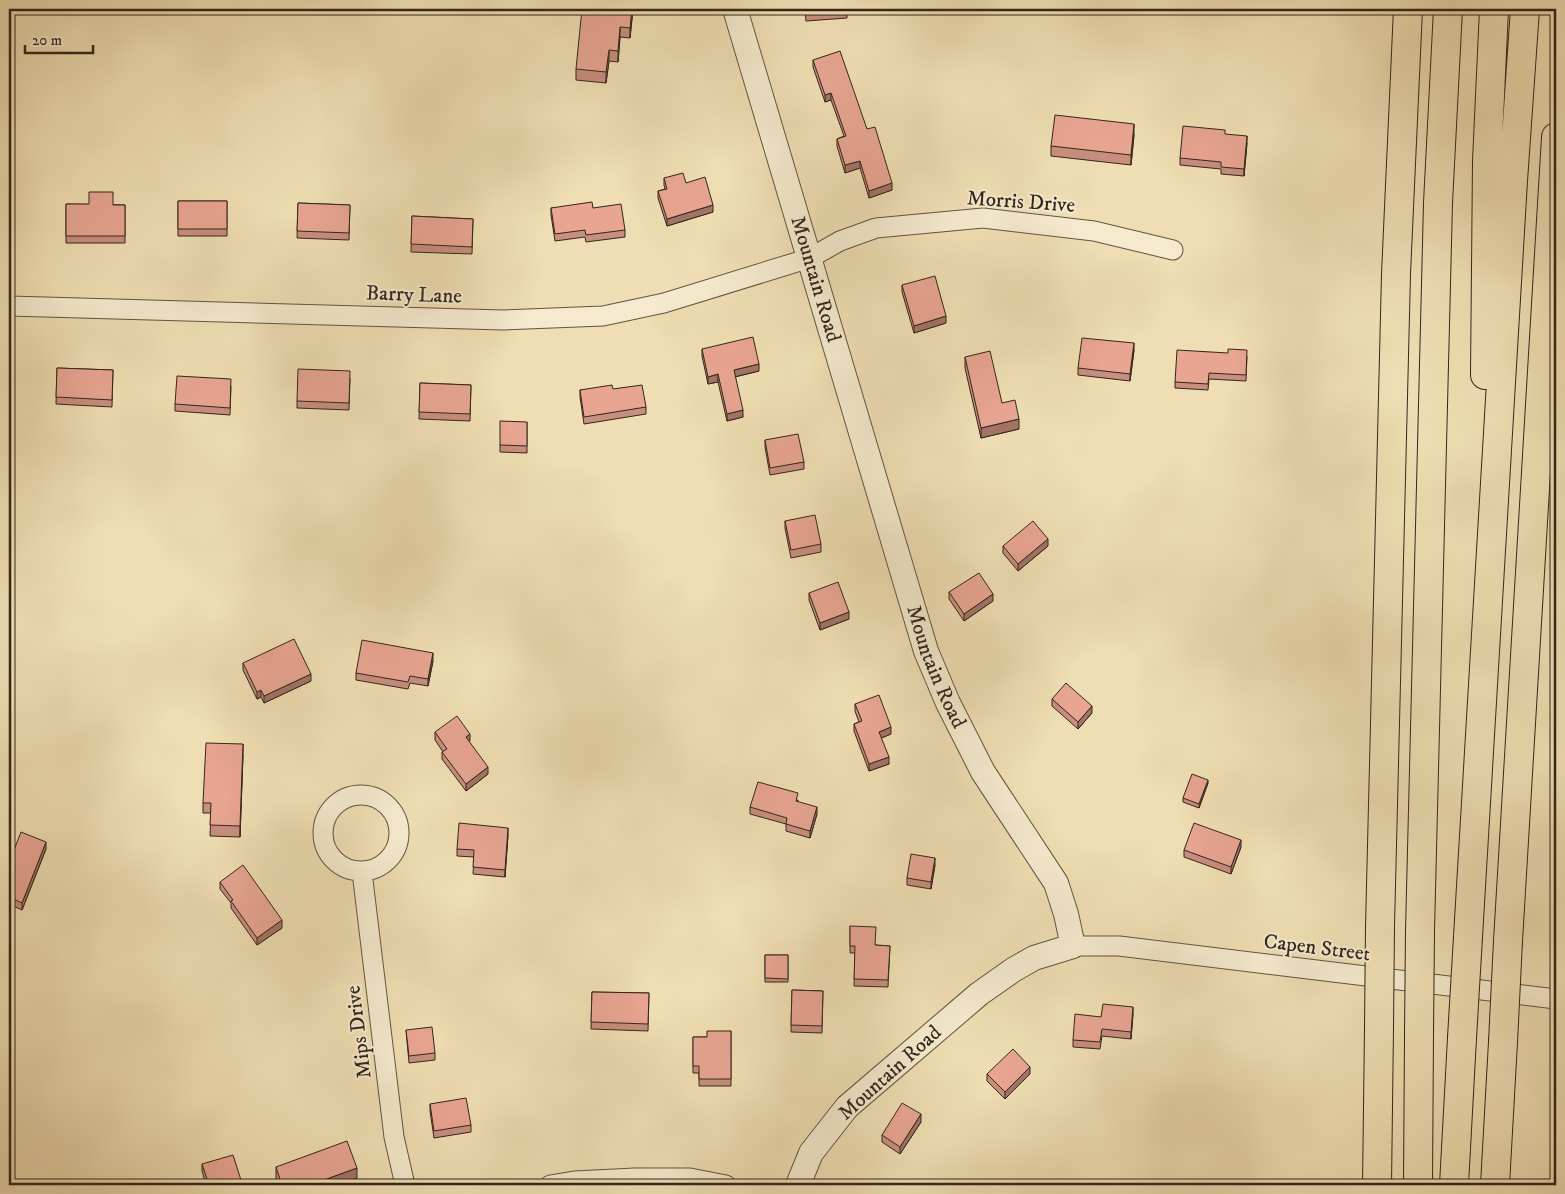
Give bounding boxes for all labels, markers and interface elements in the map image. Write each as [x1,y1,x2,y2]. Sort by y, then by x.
scale bar [25,22,92,54]
text: 20 m [32,31,62,50]
street label: Morris Drive [966,185,1076,219]
street label: Mountain Road [784,213,847,346]
street label: Barry Lane [366,280,463,310]
street label: Mountain Road [900,602,972,733]
street label: Capen Street [1262,929,1372,967]
street label: Mips Drive [340,984,378,1080]
street label: Mountain Road [833,1019,947,1126]

